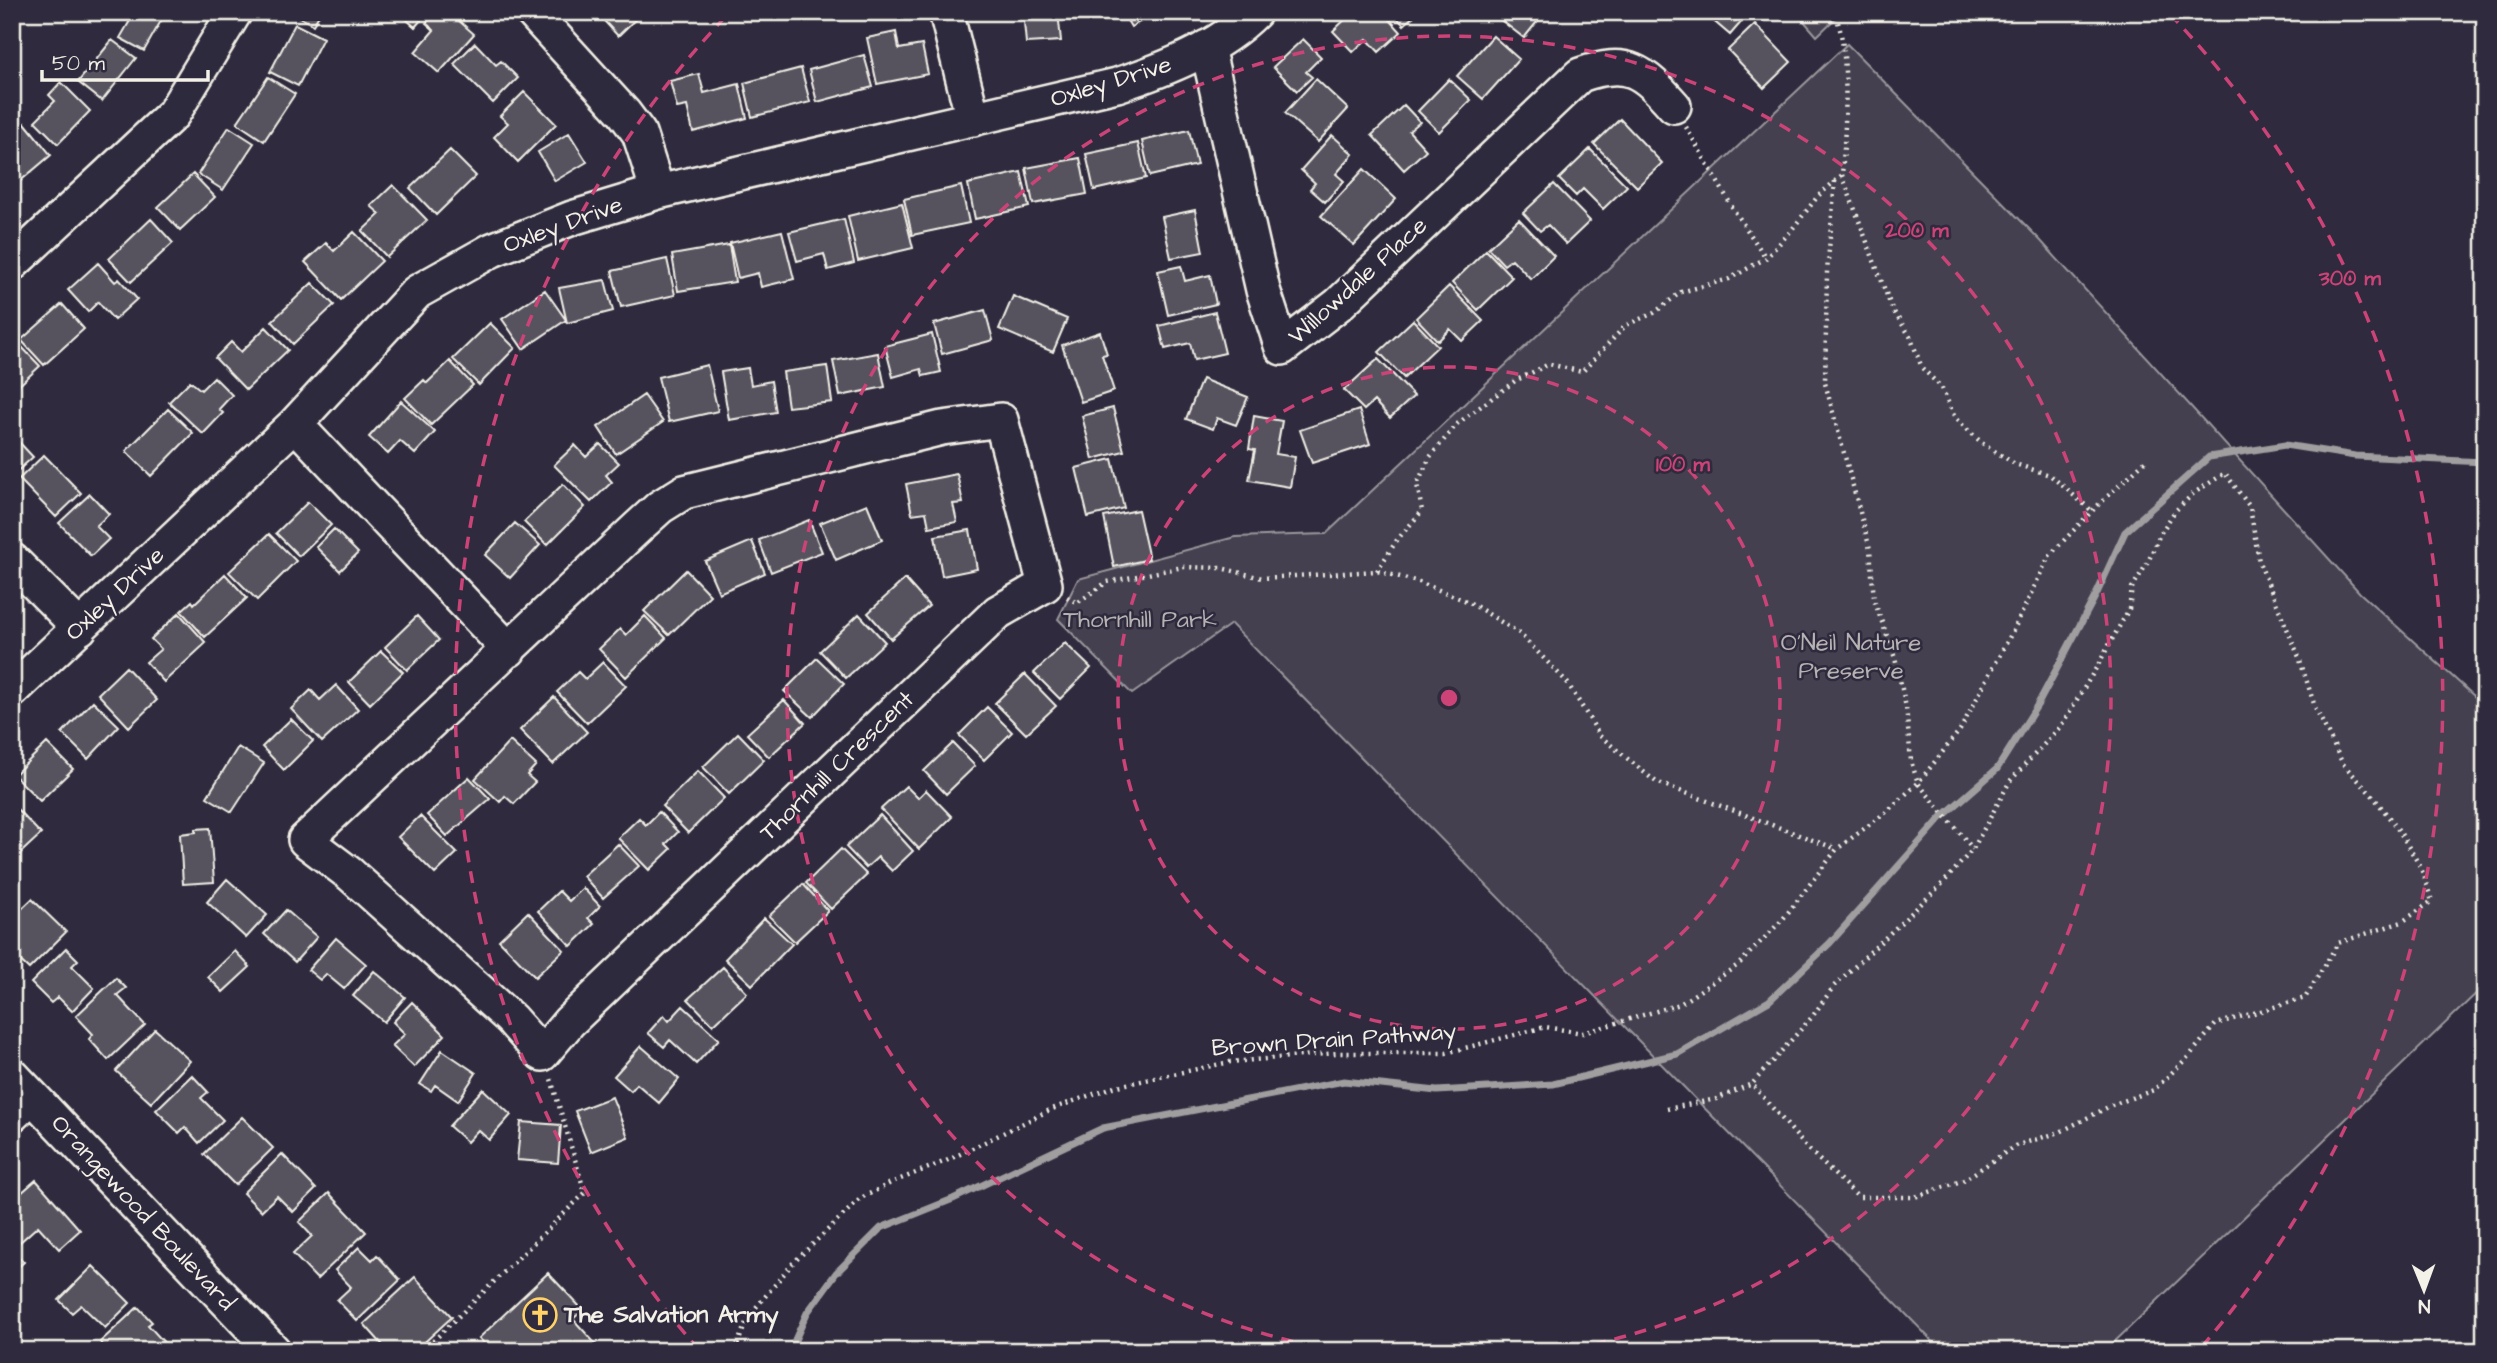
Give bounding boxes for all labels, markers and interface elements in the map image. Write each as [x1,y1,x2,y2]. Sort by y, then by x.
scale bar [42,38,208,82]
street label: Oxley Drive [1046,47,1176,117]
text: 50 m [52,49,106,78]
street label: Oxley Drive [499,188,628,263]
street label: Willowdale Place [1281,209,1435,353]
text: 200 m [1884,216,1949,245]
text: 300 m [2318,264,2382,293]
text: 100 m [1656,450,1711,479]
street label: Oxley Drive [58,539,173,650]
park label: Thornhill Park [1063,603,1217,637]
park label: O'Neil Nature Preserve [1781,626,1921,688]
street label: Thornhill Crescent [752,683,922,849]
centre of rings [1437,686,1461,710]
street label: Brown Drain Pathway [1211,1014,1457,1067]
street label: Orangewood Boulevard [42,1107,243,1319]
north arrow [2388,1254,2458,1324]
text: N [2418,1292,2430,1319]
church icon: The Salvation Army [521,1296,559,1334]
place label: The Salvation Army [563,1298,779,1334]

